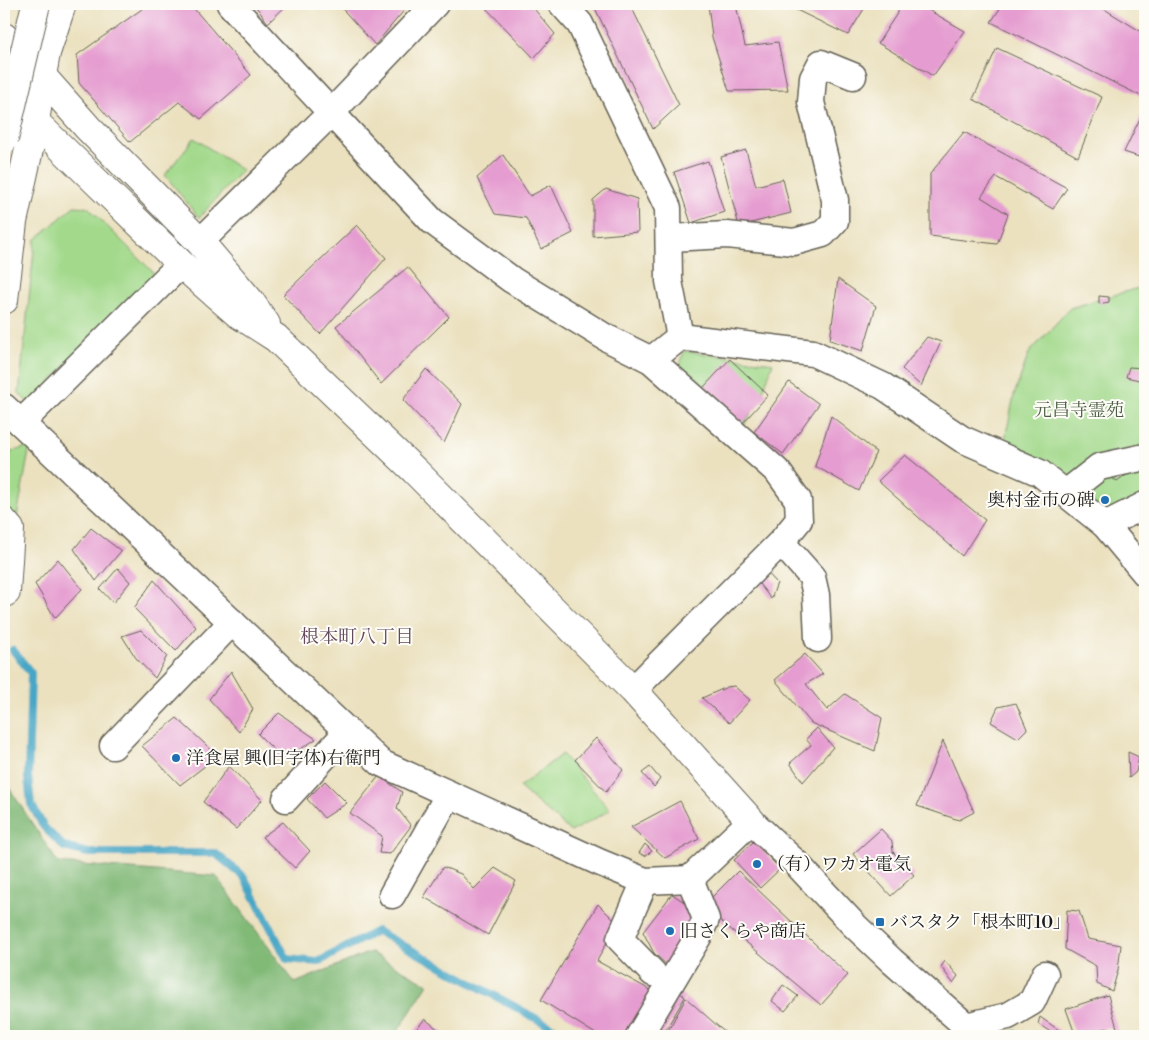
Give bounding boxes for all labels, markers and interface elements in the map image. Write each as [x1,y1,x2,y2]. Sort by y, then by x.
park label: 元昌寺霊苑 [1034,399,1124,422]
place label: 奥村金市の碑 [987,489,1095,512]
marker: 奥村金市の碑 [1099,494,1111,506]
district label: 根本町八丁目 [300,625,414,649]
place label: 洋食屋 興(旧字体)右衛門 [186,747,381,770]
marker: 洋食屋 興(旧字体)右衛門 [170,752,182,764]
place label: （有）ワカオ電気 [767,853,911,876]
marker: （有）ワカオ電気 [751,858,763,870]
place label: バスタク「根本町10」 [890,911,1071,934]
marker: バスタク「根本町10」 [874,916,886,928]
place label: 旧さくらや商店 [680,920,806,943]
marker: 旧さくらや商店 [664,925,676,937]

